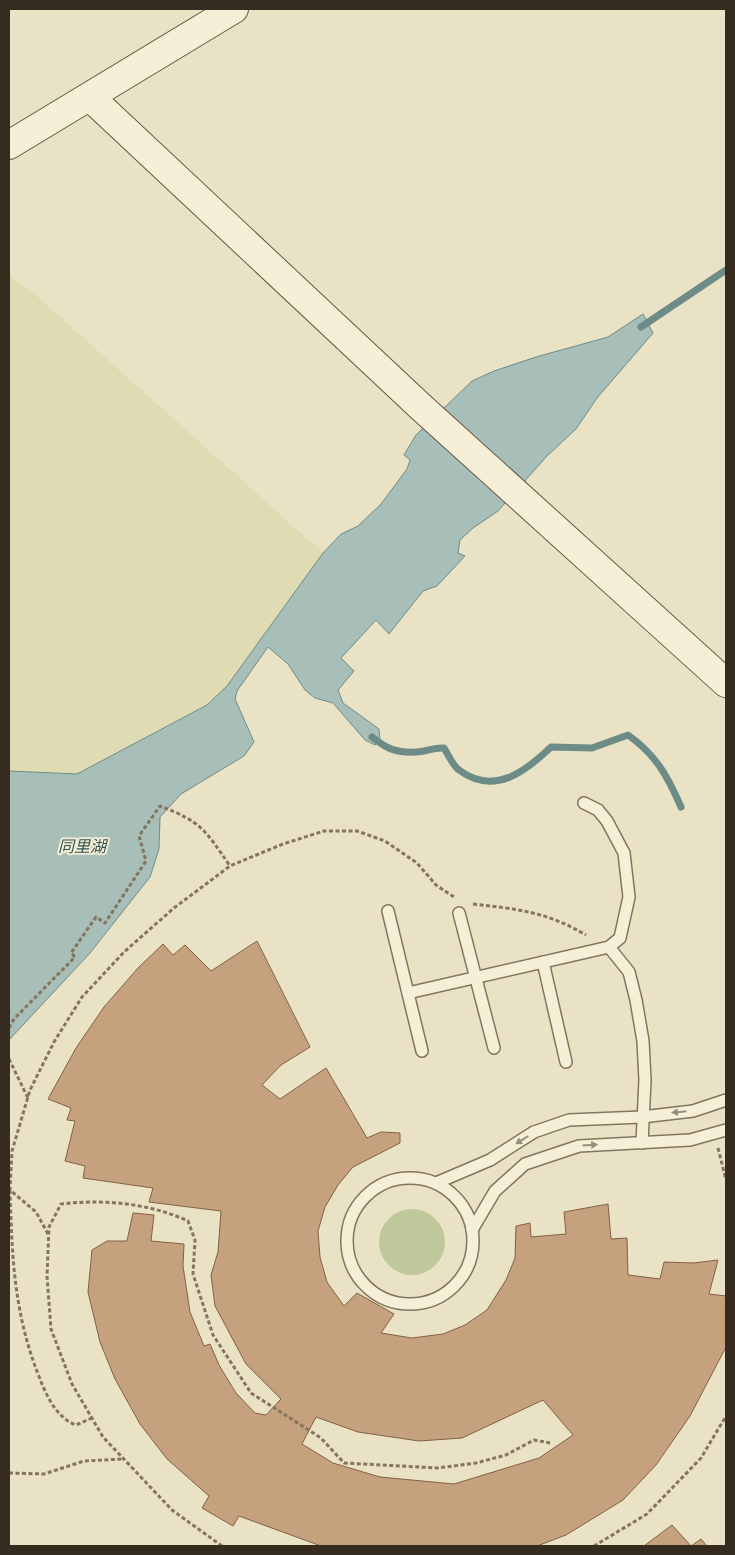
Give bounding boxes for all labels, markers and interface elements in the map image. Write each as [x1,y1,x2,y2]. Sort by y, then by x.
water label: 同里湖 [58,833,109,857]
one-way arrow [671,1109,687,1117]
one-way arrow [515,1135,528,1145]
one-way arrow [582,1141,598,1149]

